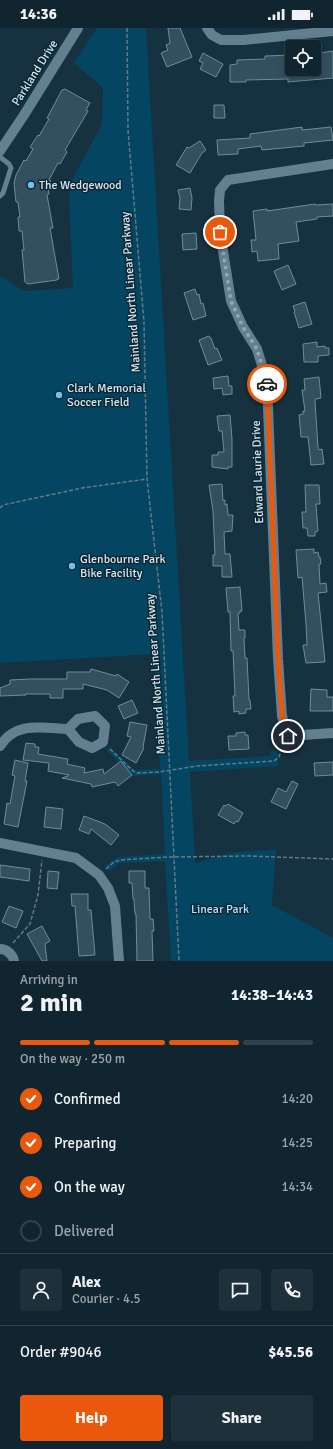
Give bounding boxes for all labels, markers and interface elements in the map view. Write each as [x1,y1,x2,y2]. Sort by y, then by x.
text: 14:36 [20,5,57,23]
street label: Parkland Drive [9,37,61,109]
map controls [285,40,321,76]
button: locate [285,40,321,76]
place label: The Wedgewood [39,178,122,193]
marker: The Wedgewood [26,180,36,190]
street label: Mainland North Linear Parkway [118,211,144,373]
pin [203,215,237,249]
icon: bag [209,221,231,243]
courier [247,364,287,404]
icon: car [256,373,278,395]
place label: Clark Memorial Soccer Field [67,381,146,410]
marker: Clark Memorial Soccer Field [54,390,64,400]
street label: Edward Laurie Drive [249,420,267,524]
place label: Glenbourne Park Bike Facility [80,552,165,581]
marker: Glenbourne Park Bike Facility [67,561,77,571]
street label: Mainland North Linear Parkway [143,593,169,755]
pin [271,719,305,753]
icon: home [277,725,299,747]
park label: Linear Park [191,902,249,917]
text: Arriving in [20,972,78,988]
text: 14:38–14:43 [231,986,313,1004]
text: 2 min [20,987,83,1019]
text: On the way · 250 m [20,1051,125,1067]
icon: check [20,1088,42,1110]
text: Confirmed [54,1090,121,1108]
text: 14:20 [281,1091,313,1107]
icon: check [20,1132,42,1154]
text: Preparing [54,1134,117,1152]
text: 14:25 [281,1135,313,1151]
icon: check [20,1176,42,1198]
text: On the way [54,1178,125,1196]
text: 14:34 [281,1179,313,1195]
text: Delivered [54,1222,114,1240]
button: person [20,1269,62,1311]
button: chat [219,1269,261,1311]
button: phone [271,1269,313,1311]
text: Alex [72,1273,101,1291]
text: Courier · 4.5 [72,1291,141,1307]
text: Order #9046 [20,1343,102,1361]
text: $45.56 [268,1343,313,1361]
button: Help [20,1395,163,1441]
button: Share [171,1395,313,1441]

